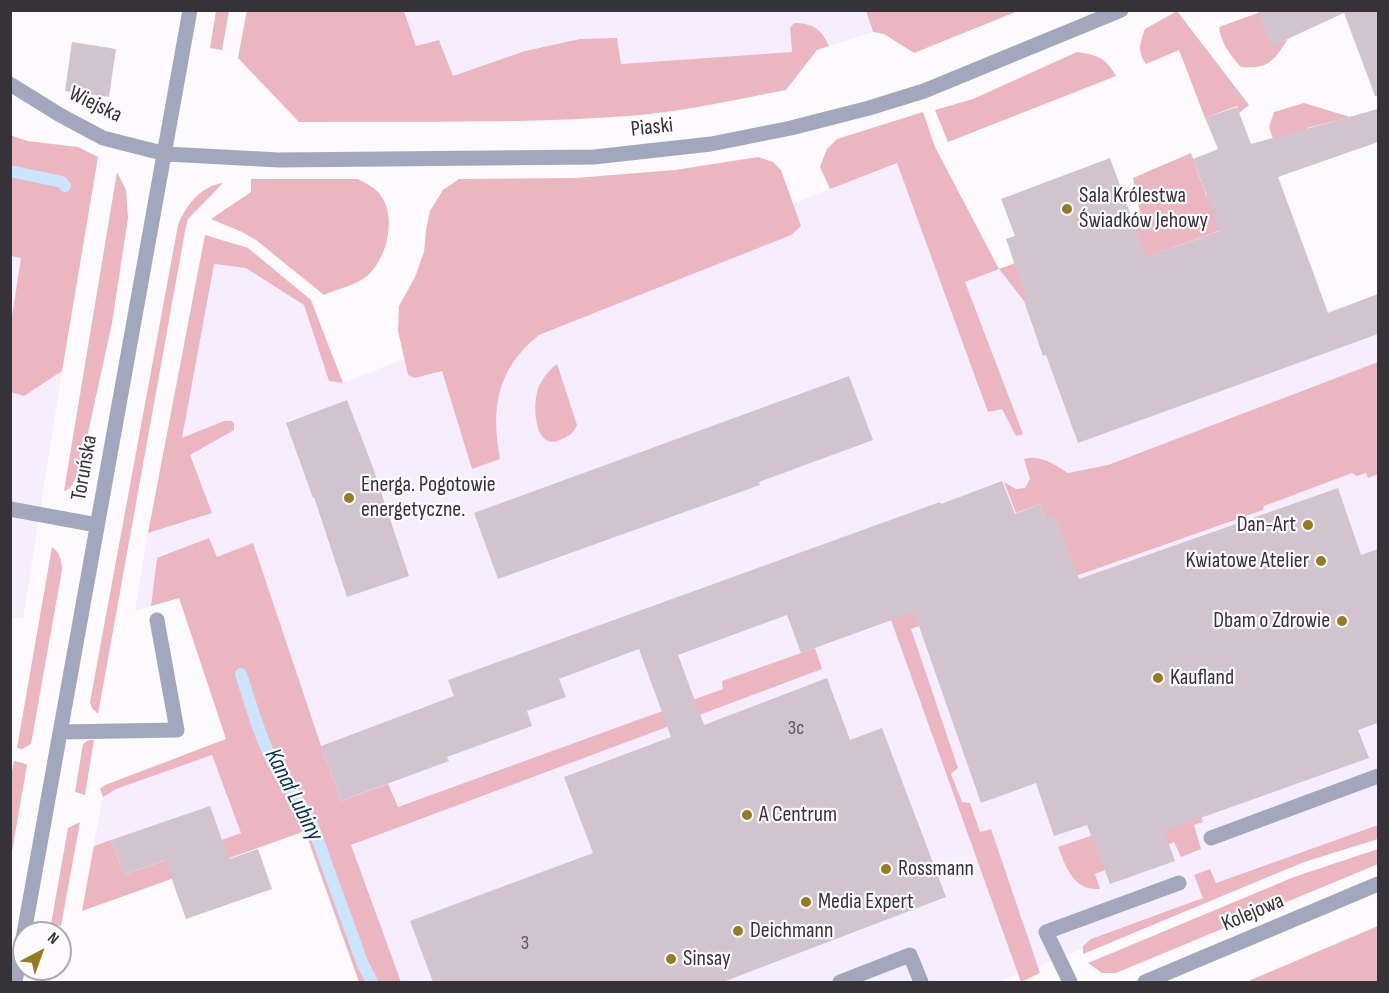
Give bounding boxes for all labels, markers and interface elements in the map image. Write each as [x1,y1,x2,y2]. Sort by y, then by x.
street label: Wiejska [64,81,126,129]
street label: Piaski [630,113,674,143]
place label: Sala Królestwa Świadków Jehowy [1079,183,1208,234]
marker: Sala Królestwa Świadków Jehowy [1060,202,1074,216]
street label: Toruńska [66,433,104,503]
place label: Energa. Pogotowie energetyczne. [361,472,496,524]
marker: Energa. Pogotowie energetyczne. [342,491,356,505]
place label: Dan-Art [1237,512,1296,538]
marker: Dan-Art [1301,518,1315,532]
place label: Kwiatowe Atelier [1186,548,1309,574]
marker: Kwiatowe Atelier [1314,554,1328,568]
place label: Dbam o Zdrowie [1213,608,1330,634]
marker: Dbam o Zdrowie [1335,614,1349,628]
place label: Kaufland [1170,665,1234,691]
marker: Kaufland [1151,671,1165,685]
house number: 3c [788,717,804,741]
water label: Kanał Lubiny [258,744,328,846]
place label: A Centrum [759,802,837,828]
marker: A Centrum [740,808,754,822]
place label: Rossmann [898,856,974,882]
marker: Rossmann [879,862,893,876]
street label: Kolejowa [1218,888,1288,938]
place label: Media Expert [818,889,914,915]
marker: Media Expert [799,895,813,909]
place label: Deichmann [750,918,833,944]
north arrow [12,921,72,981]
marker: Deichmann [731,924,745,938]
text: N [43,929,62,949]
house number: 3 [521,932,529,956]
place label: Sinsay [683,946,731,972]
marker: Sinsay [664,952,678,966]

